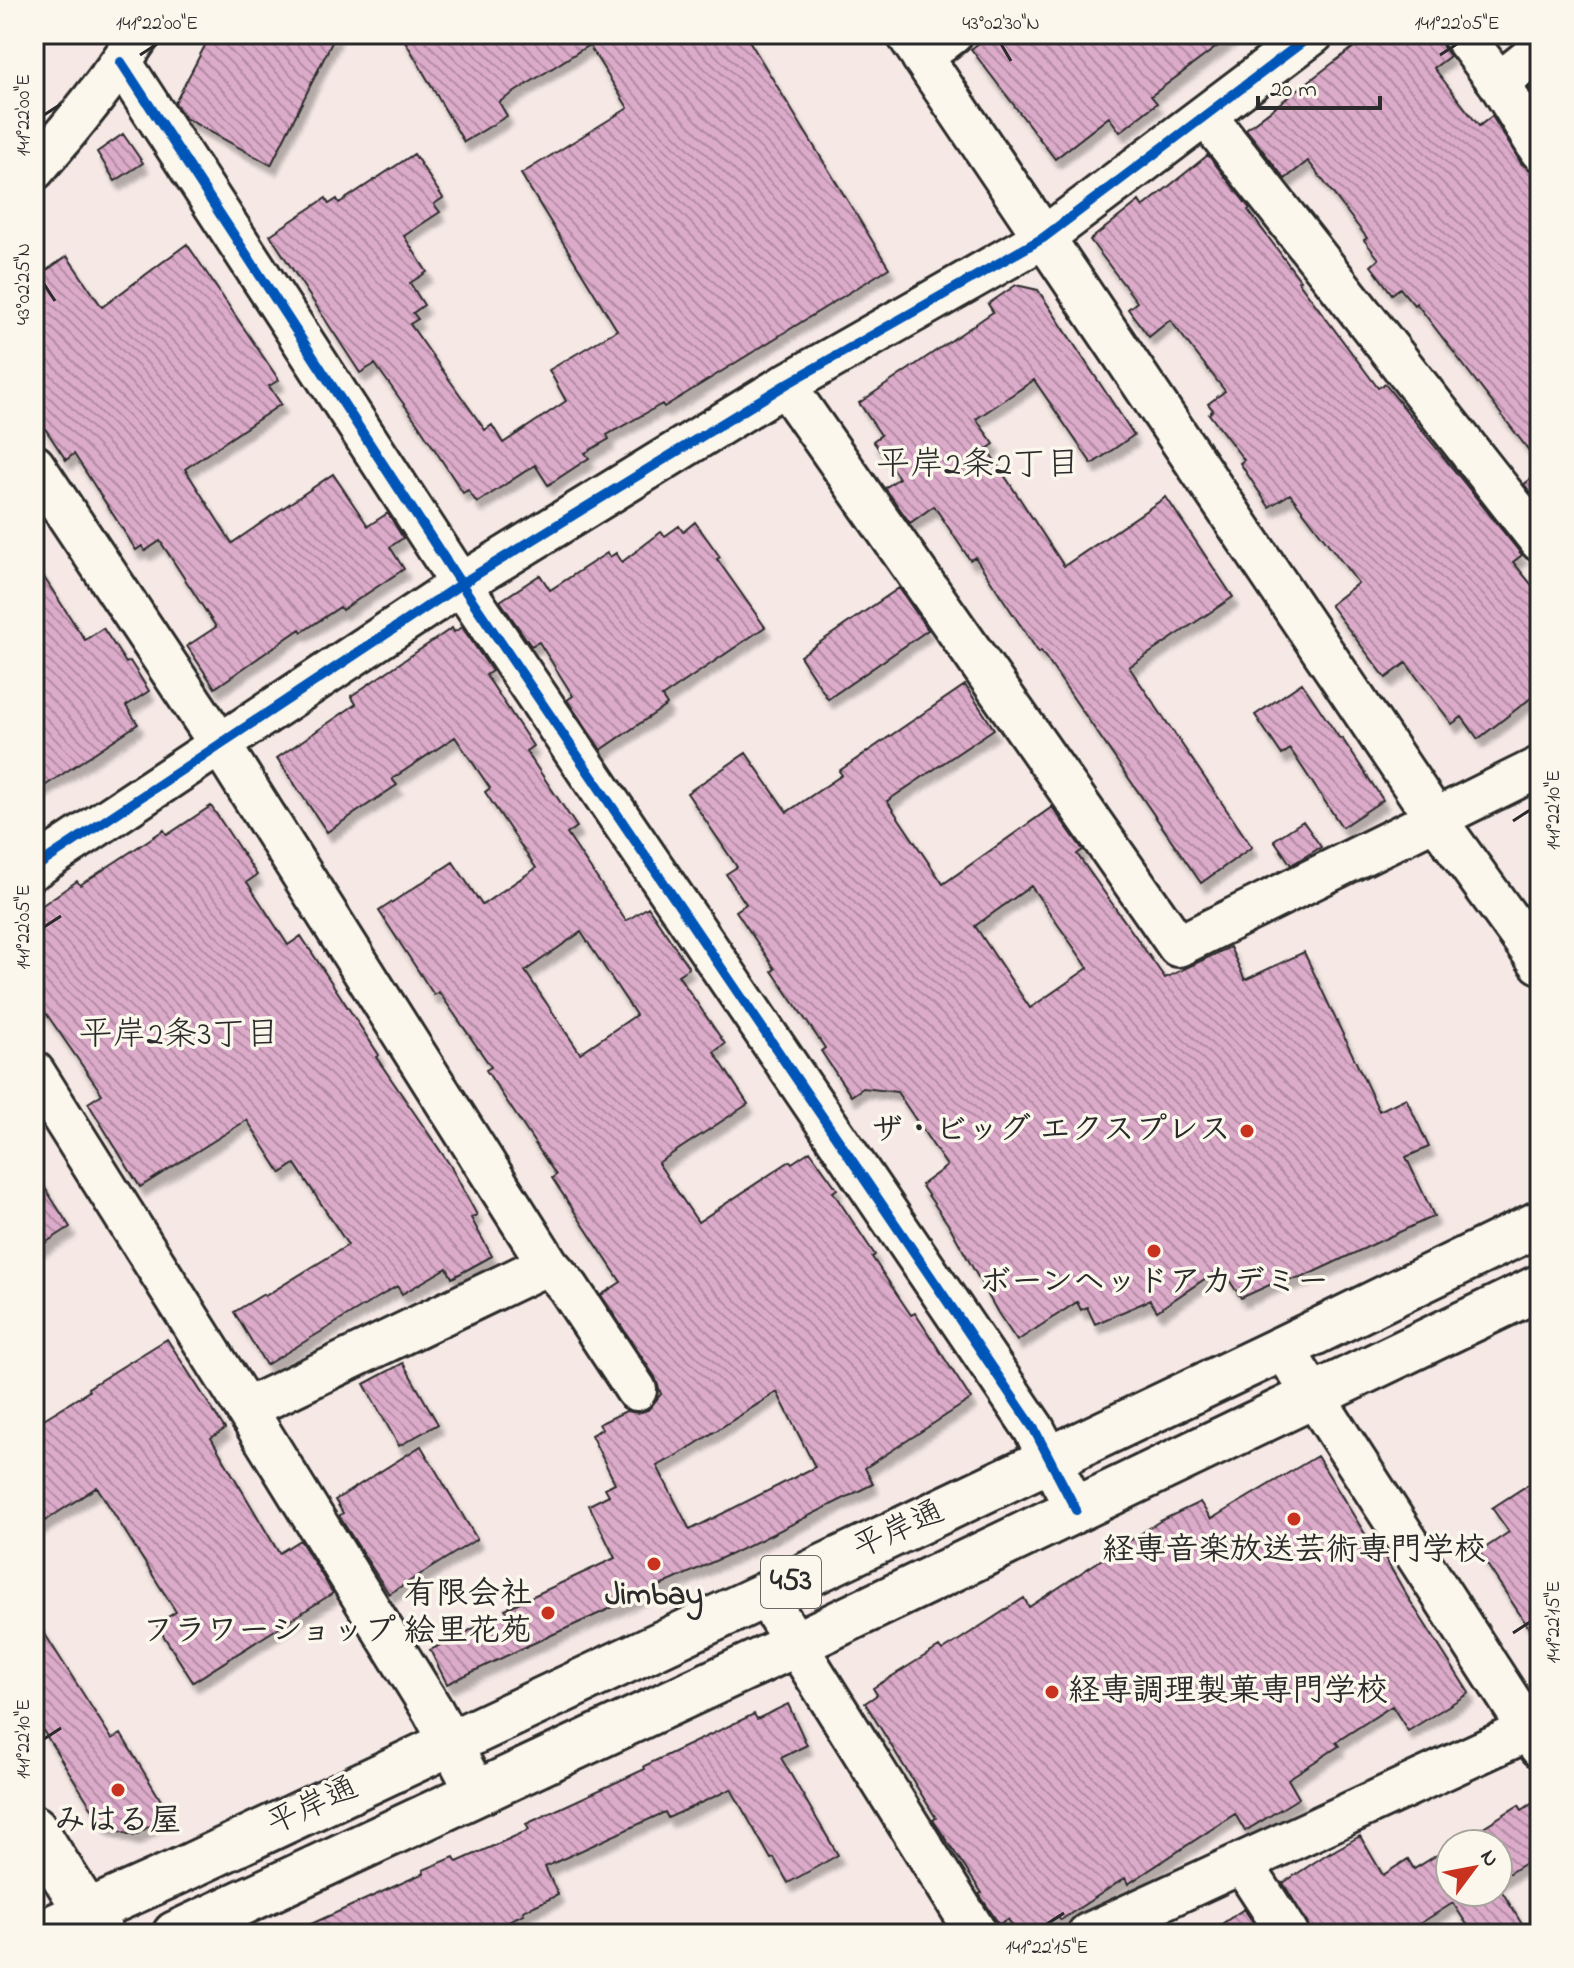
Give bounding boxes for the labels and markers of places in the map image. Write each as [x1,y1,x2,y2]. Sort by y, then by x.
place label: ザ・ビッグ エクスプレス [871,1108,1231,1155]
marker: ザ・ビッグ エクスプレス [1238,1122,1256,1140]
marker: ボーンヘッドアカデミー [1145,1242,1163,1260]
place label: ボーンヘッドアカデミー [979,1260,1329,1307]
marker: 経専音楽放送芸術専門学校 [1285,1510,1303,1528]
place label: 経専音楽放送芸術専門学校 [1102,1528,1486,1575]
marker: Jimbay [645,1555,663,1573]
place label: 有限会社 フラワーショップ 絵里花苑 [142,1572,532,1656]
place label: Jimbay [605,1573,703,1621]
marker: 有限会社 フラワーショップ 絵里花苑 [539,1604,557,1622]
place label: 経専調理製菓専門学校 [1068,1669,1388,1716]
marker: 経専調理製菓専門学校 [1043,1683,1061,1701]
marker: みはる屋 [109,1781,127,1799]
place label: みはる屋 [54,1799,182,1846]

